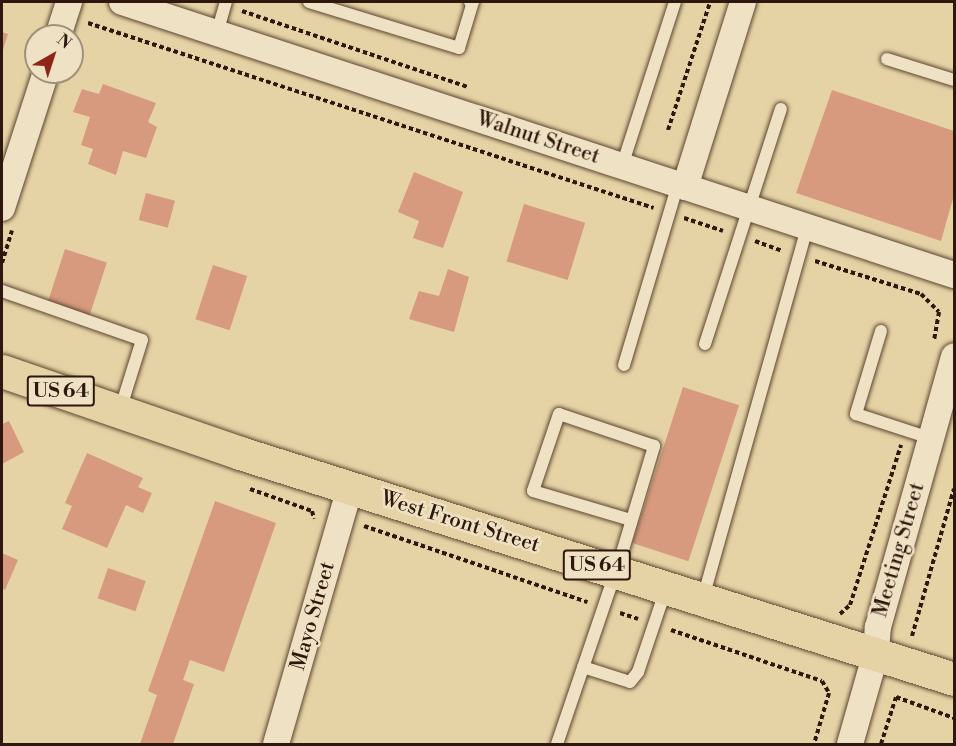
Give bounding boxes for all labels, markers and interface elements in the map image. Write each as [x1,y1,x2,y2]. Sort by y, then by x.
north arrow [24,24,84,84]
text: N [53,30,75,53]
street label: Walnut Street [473,106,603,170]
road number: US 64 [26,374,96,408]
street label: Meeting Street [868,480,930,620]
street label: West Front Street [377,486,543,558]
road number: US 64 [562,548,632,582]
street label: Mayo Street [285,559,341,673]

